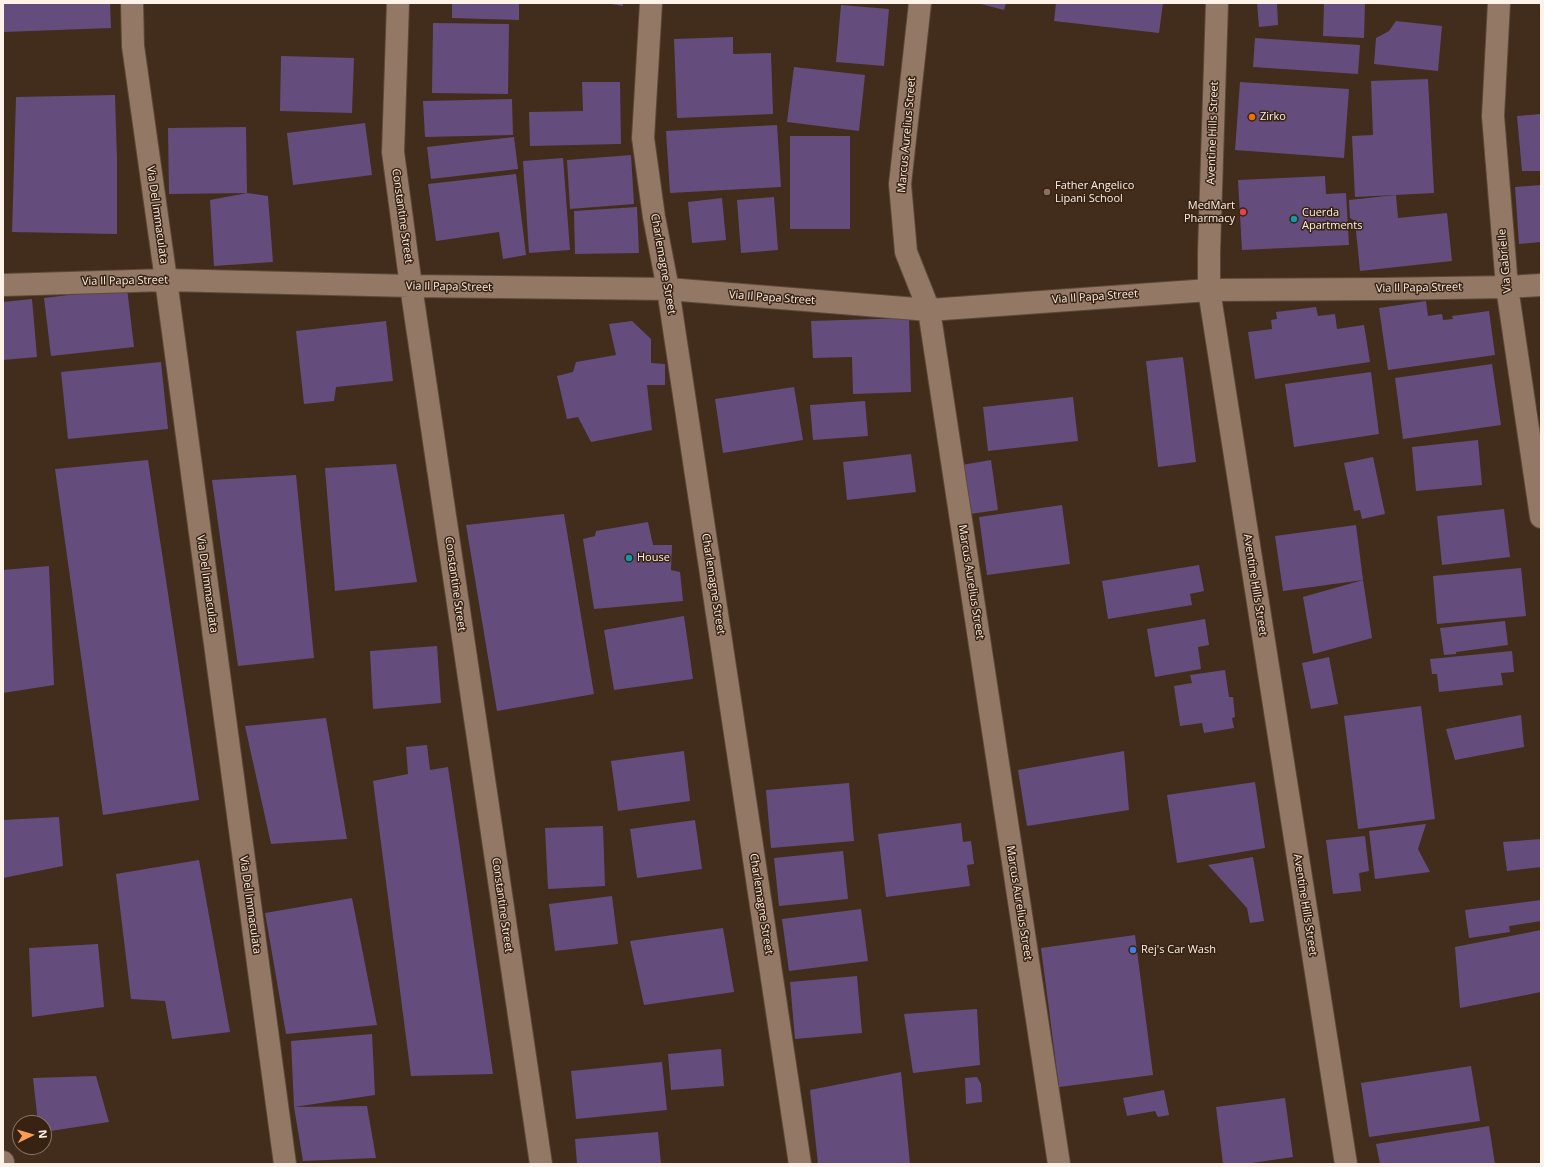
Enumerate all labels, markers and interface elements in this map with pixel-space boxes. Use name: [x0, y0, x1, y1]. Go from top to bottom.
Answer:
street label: Marcus Aurelius Street: [895, 77, 919, 193]
street label: Aventine Hills Street: [1205, 81, 1221, 185]
place label: Zirko: [1260, 110, 1286, 124]
marker: Zirko: [1247, 112, 1257, 122]
street label: Via Del Immaculata: [144, 165, 170, 265]
street label: Constantine Street: [389, 168, 415, 264]
place label: Father Angelico Lipani School: [1055, 179, 1134, 205]
marker: Father Angelico Lipani School: [1042, 187, 1052, 197]
place label: MedMart Pharmacy: [1184, 199, 1235, 225]
place label: Cuerda Apartments: [1302, 206, 1362, 232]
marker: MedMart Pharmacy: [1238, 207, 1248, 217]
street label: Charlemagne Street: [648, 213, 678, 315]
marker: Cuerda Apartments: [1289, 214, 1299, 224]
street label: Via Gabrielle: [1496, 228, 1514, 294]
street label: Via Il Papa Street: [82, 274, 168, 288]
street label: Via Il Papa Street: [406, 280, 492, 294]
street label: Via Il Papa Street: [1376, 281, 1462, 295]
street label: Via Il Papa Street: [1052, 287, 1138, 307]
street label: Via Il Papa Street: [729, 288, 815, 308]
street label: Marcus Aurelius Street: [955, 524, 987, 640]
street label: Charlemagne Street: [699, 533, 727, 635]
street label: Aventine Hills Street: [1240, 533, 1270, 637]
street label: Via Del Immaculata: [194, 534, 220, 634]
street label: Constantine Street: [442, 536, 468, 632]
place label: House: [637, 551, 670, 565]
marker: House: [624, 553, 634, 563]
street label: Marcus Aurelius Street: [1003, 845, 1035, 961]
street label: Charlemagne Street: [747, 853, 775, 955]
street label: Aventine Hills Street: [1290, 853, 1320, 957]
street label: Via Del Immaculata: [237, 855, 263, 955]
street label: Constantine Street: [489, 857, 515, 953]
place label: Rej's Car Wash: [1141, 943, 1216, 957]
marker: Rej's Car Wash: [1128, 945, 1138, 955]
north arrow: [12, 1115, 52, 1155]
text: N: [36, 1129, 51, 1139]

